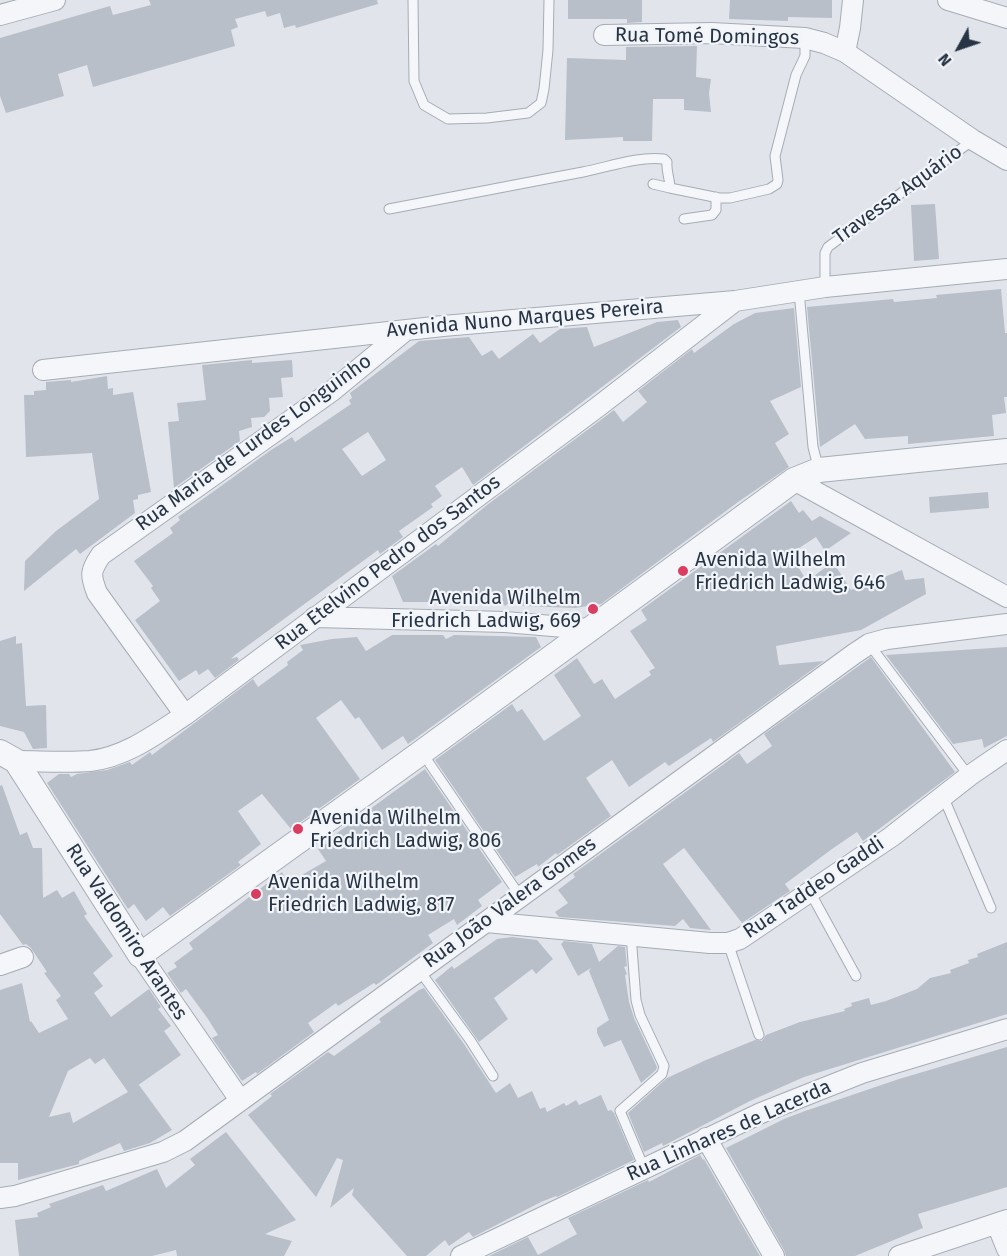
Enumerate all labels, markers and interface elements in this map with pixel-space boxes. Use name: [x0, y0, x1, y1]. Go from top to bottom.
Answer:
north arrow: [929, 18, 989, 78]
street label: Rua Tomé Domingos: [615, 23, 799, 51]
text: N: [934, 50, 956, 70]
street label: Travessa Aquário: [829, 140, 967, 250]
street label: Avenida Nuno Marques Pereira: [386, 295, 664, 343]
street label: Rua Maria de Lurdes Longuinho: [131, 349, 377, 537]
street label: Rua Etelvino Pedro dos Santos: [271, 470, 505, 656]
place label: Avenida Wilhelm Friedrich Ladwig, 646: [695, 548, 885, 595]
marker: Avenida Wilhelm Friedrich Ladwig, 646: [676, 564, 690, 578]
place label: Avenida Wilhelm Friedrich Ladwig, 669: [391, 586, 581, 633]
marker: Avenida Wilhelm Friedrich Ladwig, 669: [586, 602, 600, 616]
place label: Avenida Wilhelm Friedrich Ladwig, 806: [310, 806, 501, 853]
marker: Avenida Wilhelm Friedrich Ladwig, 806: [291, 822, 305, 836]
street label: Rua João Valera Gomes: [419, 832, 601, 974]
street label: Rua Taddeo Gaddi: [739, 832, 889, 944]
street label: Rua Valdomiro Arantes: [60, 839, 192, 1025]
place label: Avenida Wilhelm Friedrich Ladwig, 817: [268, 870, 454, 917]
marker: Avenida Wilhelm Friedrich Ladwig, 817: [249, 887, 263, 901]
street label: Rua Linhares de Lacerda: [623, 1075, 835, 1187]

